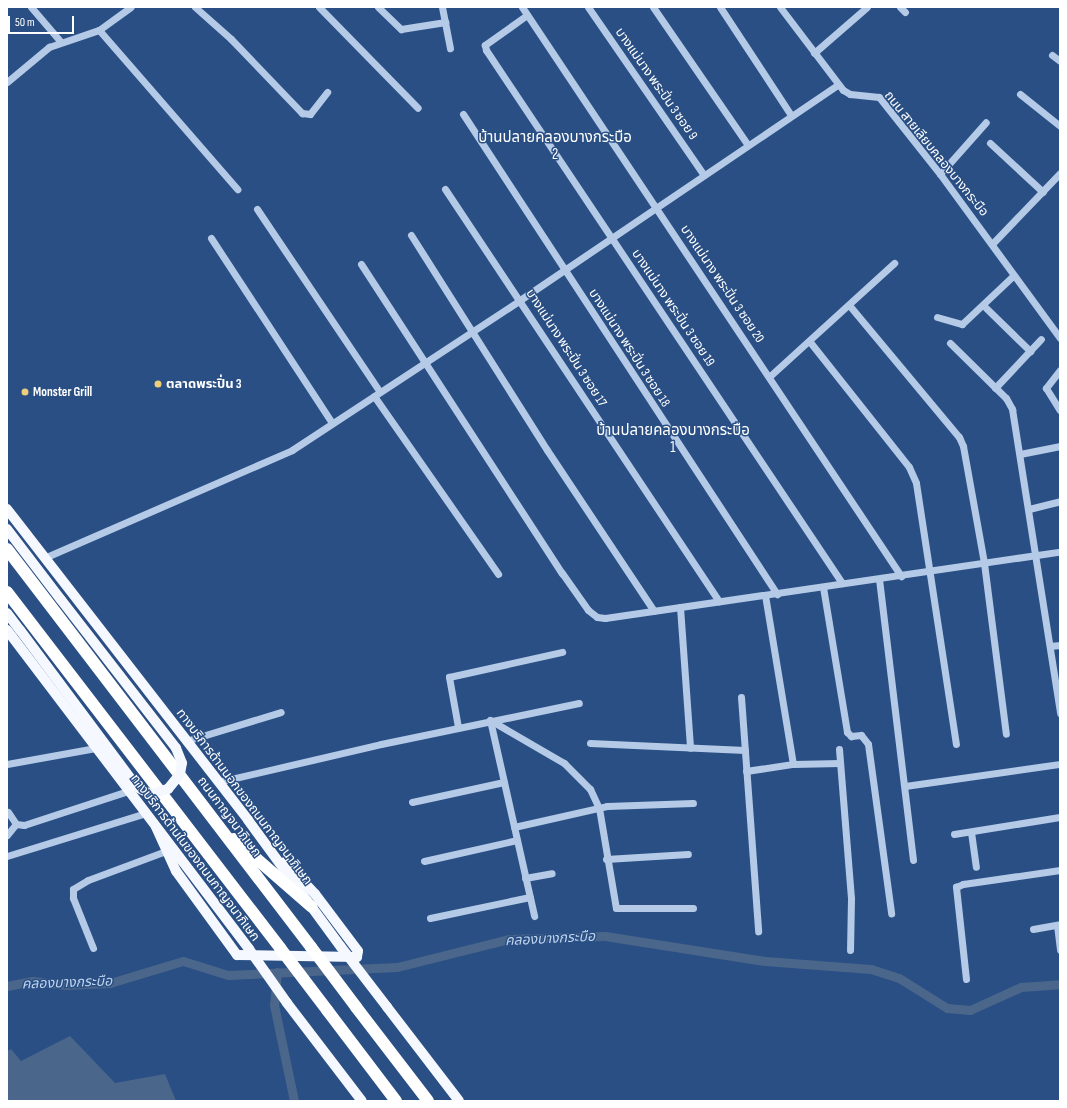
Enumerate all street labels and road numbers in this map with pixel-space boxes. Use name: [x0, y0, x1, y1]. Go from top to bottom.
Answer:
street label: บางแม่นาง พระปิ่น 3 ซอย 9: [611, 25, 701, 143]
street label: ถนน สายเลียบคลองบางกระบือ: [881, 88, 991, 220]
street label: บางแม่นาง พระปิ่น 3 ซอย 20: [677, 222, 767, 346]
street label: บางแม่นาง พระปิ่น 3 ซอย 19: [628, 247, 718, 369]
street label: บางแม่นาง พระปิ่น 3 ซอย 17: [522, 286, 610, 410]
street label: บางแม่นาง พระปิ่น 3 ซอย 18: [585, 286, 673, 410]
street label: ทางบริการด้านนอกของถนนกาญจนาภิเษก: [173, 706, 315, 888]
street label: ทางบริการด้านในของถนนกาญจนาภิเษก: [127, 772, 263, 944]
street label: ถนนกาญจนาภิเษก: [194, 774, 264, 860]

